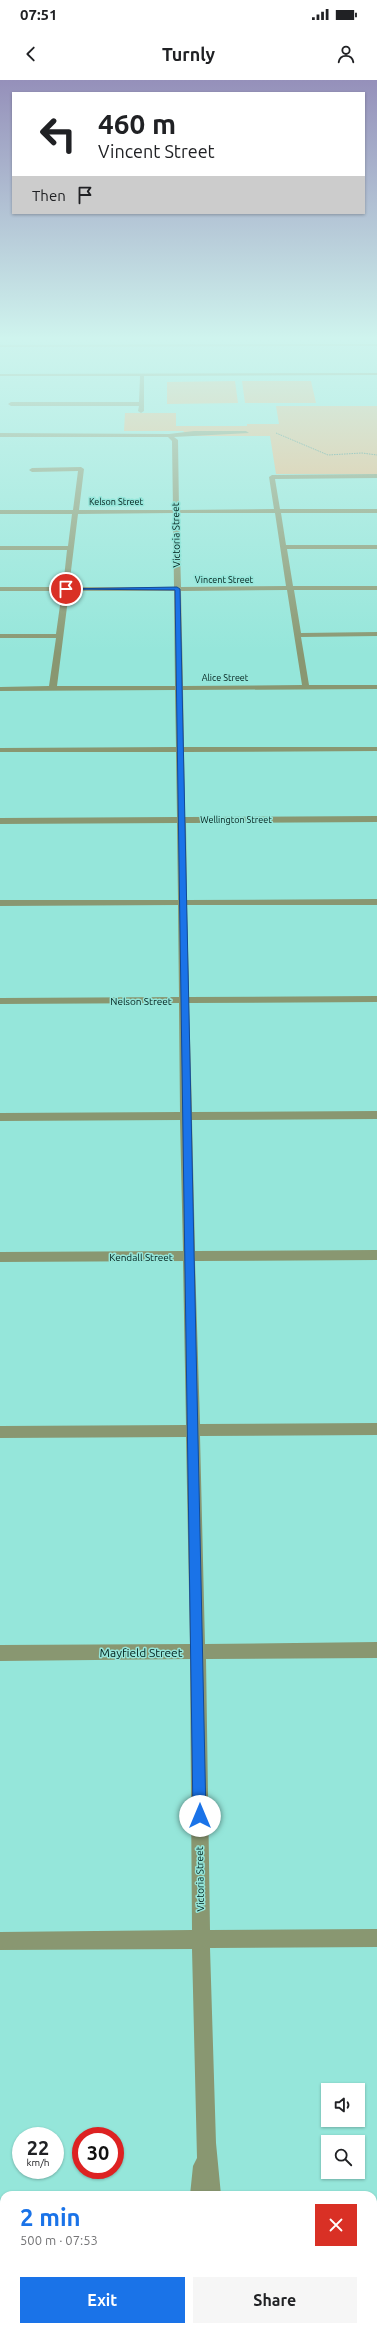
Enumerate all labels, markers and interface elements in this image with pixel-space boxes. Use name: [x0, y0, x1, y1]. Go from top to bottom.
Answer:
text: 07:51: [20, 6, 58, 23]
icon: back: [20, 43, 42, 65]
icon: person: [335, 43, 357, 65]
text: Turnly: [162, 44, 215, 64]
icon: left: [32, 108, 84, 160]
text: 460 m: [98, 108, 176, 139]
text: Vincent Street: [98, 141, 215, 161]
icon: arrive: [74, 184, 96, 206]
text: Then: [32, 187, 66, 204]
street label: Kelson Street: [89, 497, 144, 507]
street label: Victoria Street: [170, 502, 182, 568]
pin: [49, 572, 83, 606]
street label: Vincent Street: [195, 575, 254, 585]
icon: arrive: [55, 578, 77, 600]
street label: Alice Street: [202, 673, 249, 683]
street label: Wellington Street: [200, 815, 272, 825]
street label: Nelson Street: [110, 996, 172, 1007]
street label: Kendall Street: [109, 1252, 173, 1263]
street label: Mayfield Street: [100, 1646, 183, 1659]
position arrow: [179, 1795, 221, 1837]
street label: Victoria Street: [194, 1846, 206, 1912]
map controls: [321, 2083, 365, 2179]
button: sound: [321, 2083, 365, 2127]
speed limit sign: 30: [72, 2127, 124, 2179]
button: search: [321, 2135, 365, 2179]
text: 22: [27, 2136, 49, 2159]
text: km/h: [26, 2157, 50, 2168]
text: 2 min: [20, 2204, 81, 2231]
button: close: [315, 2204, 357, 2246]
text: 500 m · 07:53: [20, 2233, 98, 2247]
button: Exit: [20, 2277, 185, 2323]
button: Share: [193, 2277, 357, 2323]

